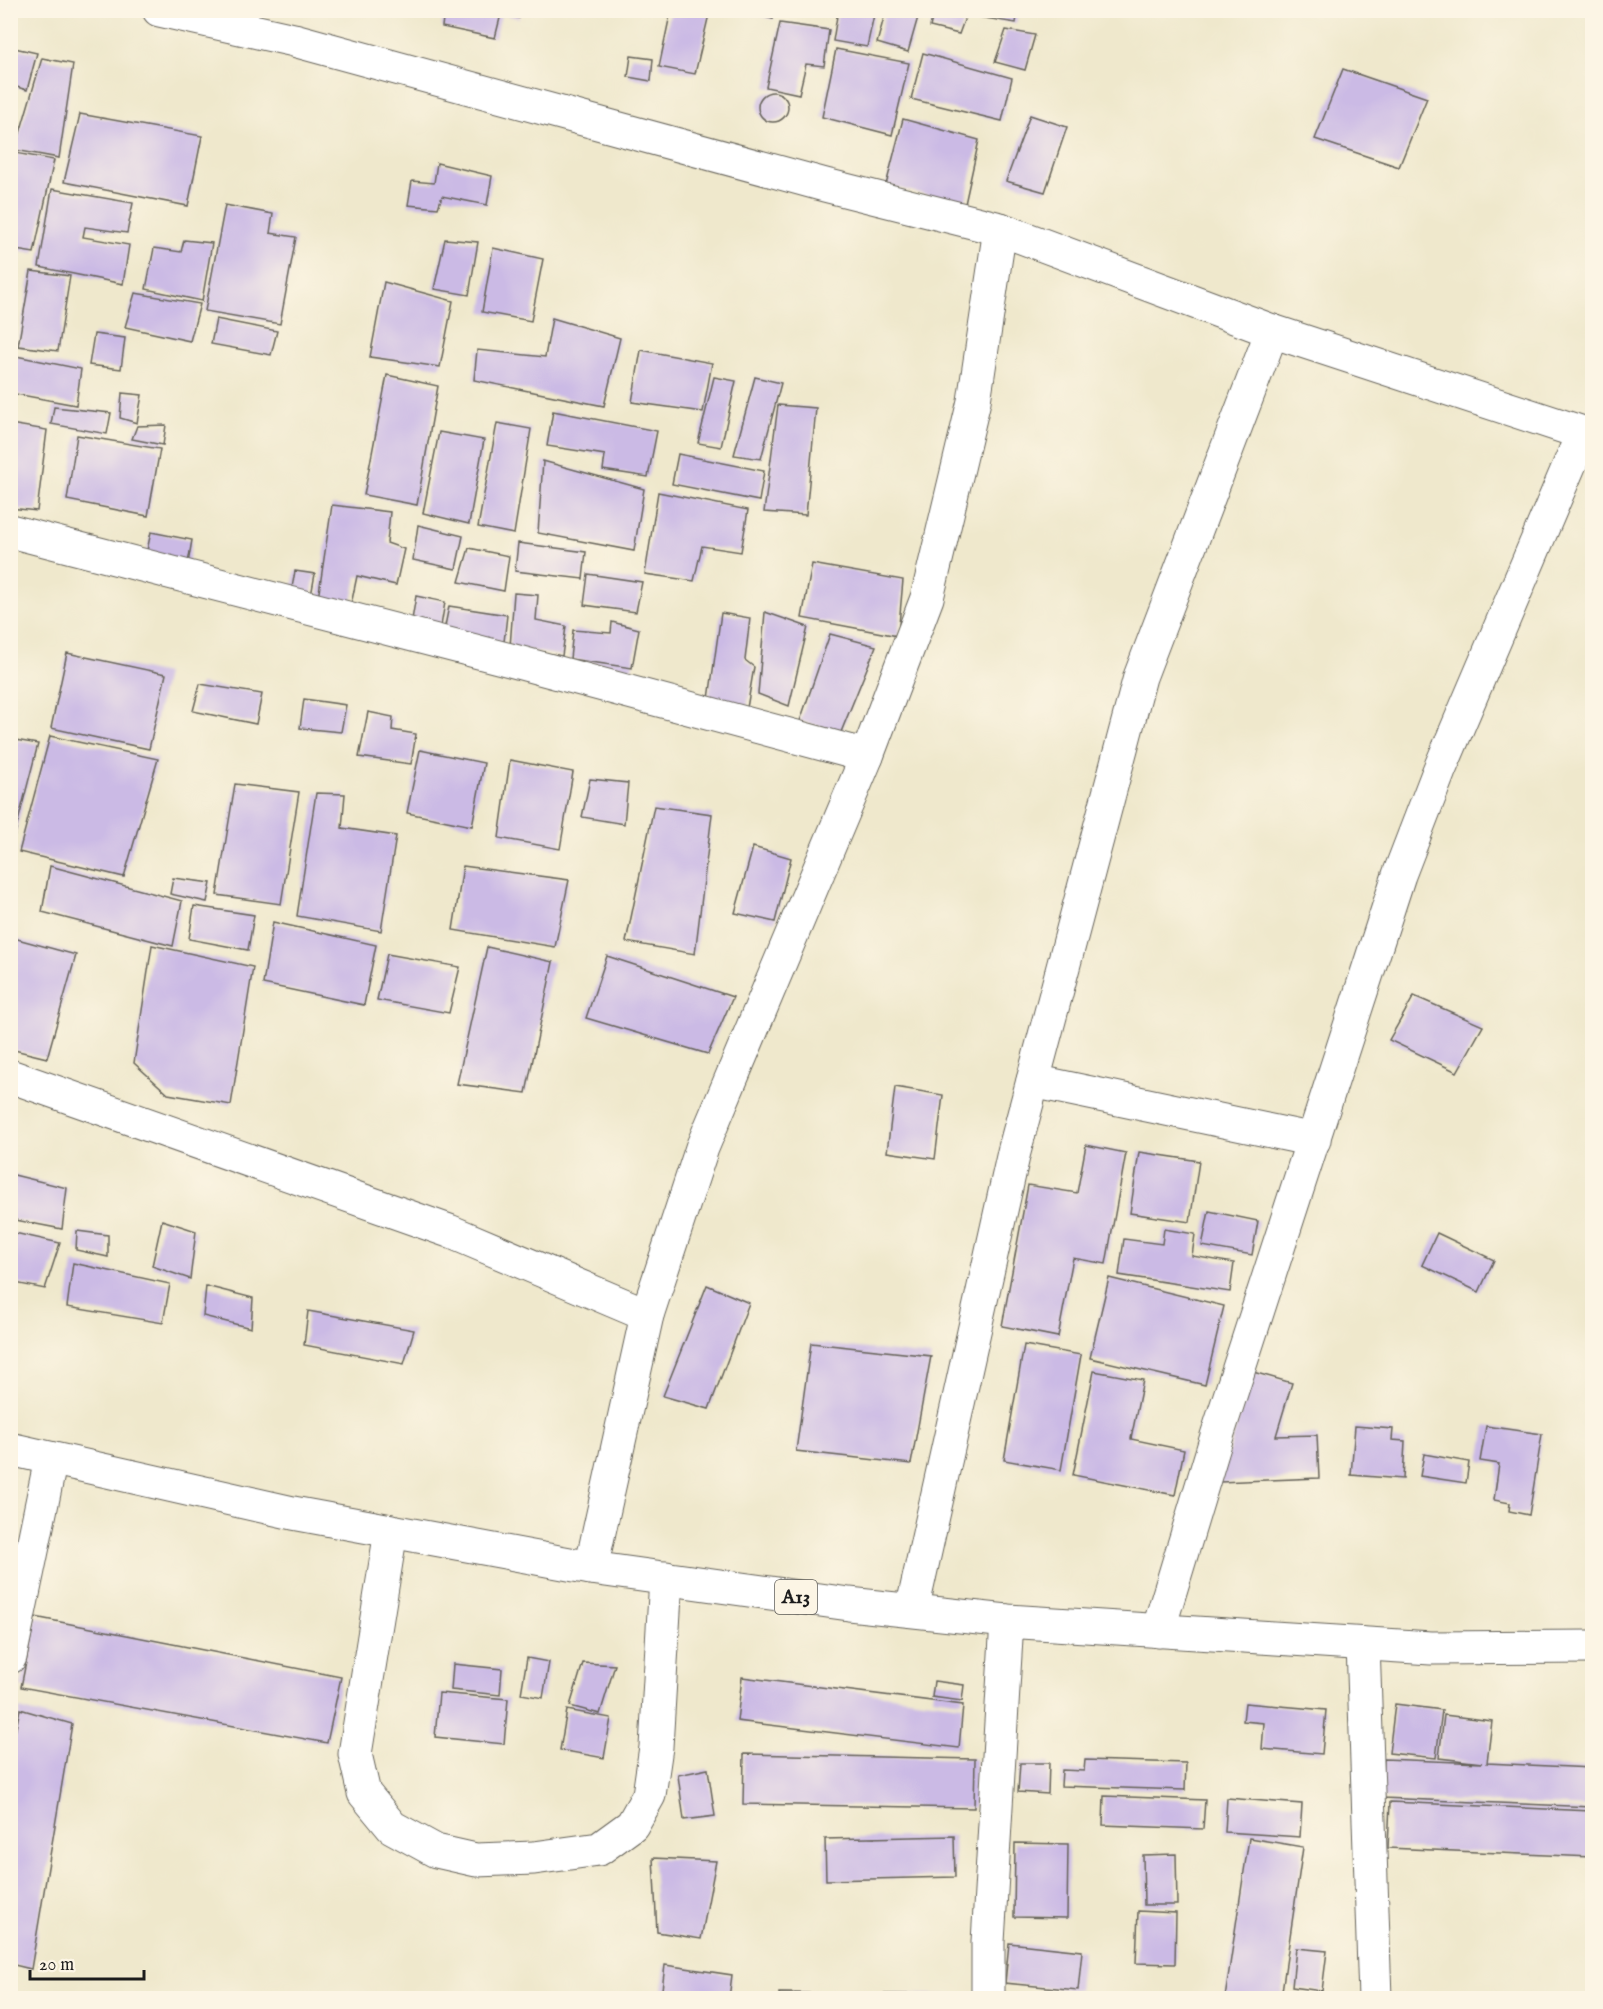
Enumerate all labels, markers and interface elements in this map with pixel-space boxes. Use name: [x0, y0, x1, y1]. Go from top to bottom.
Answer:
road number: A13: [775, 1580, 817, 1614]
scale bar: [30, 1943, 144, 1981]
text: 20 m: [39, 1954, 74, 1977]

